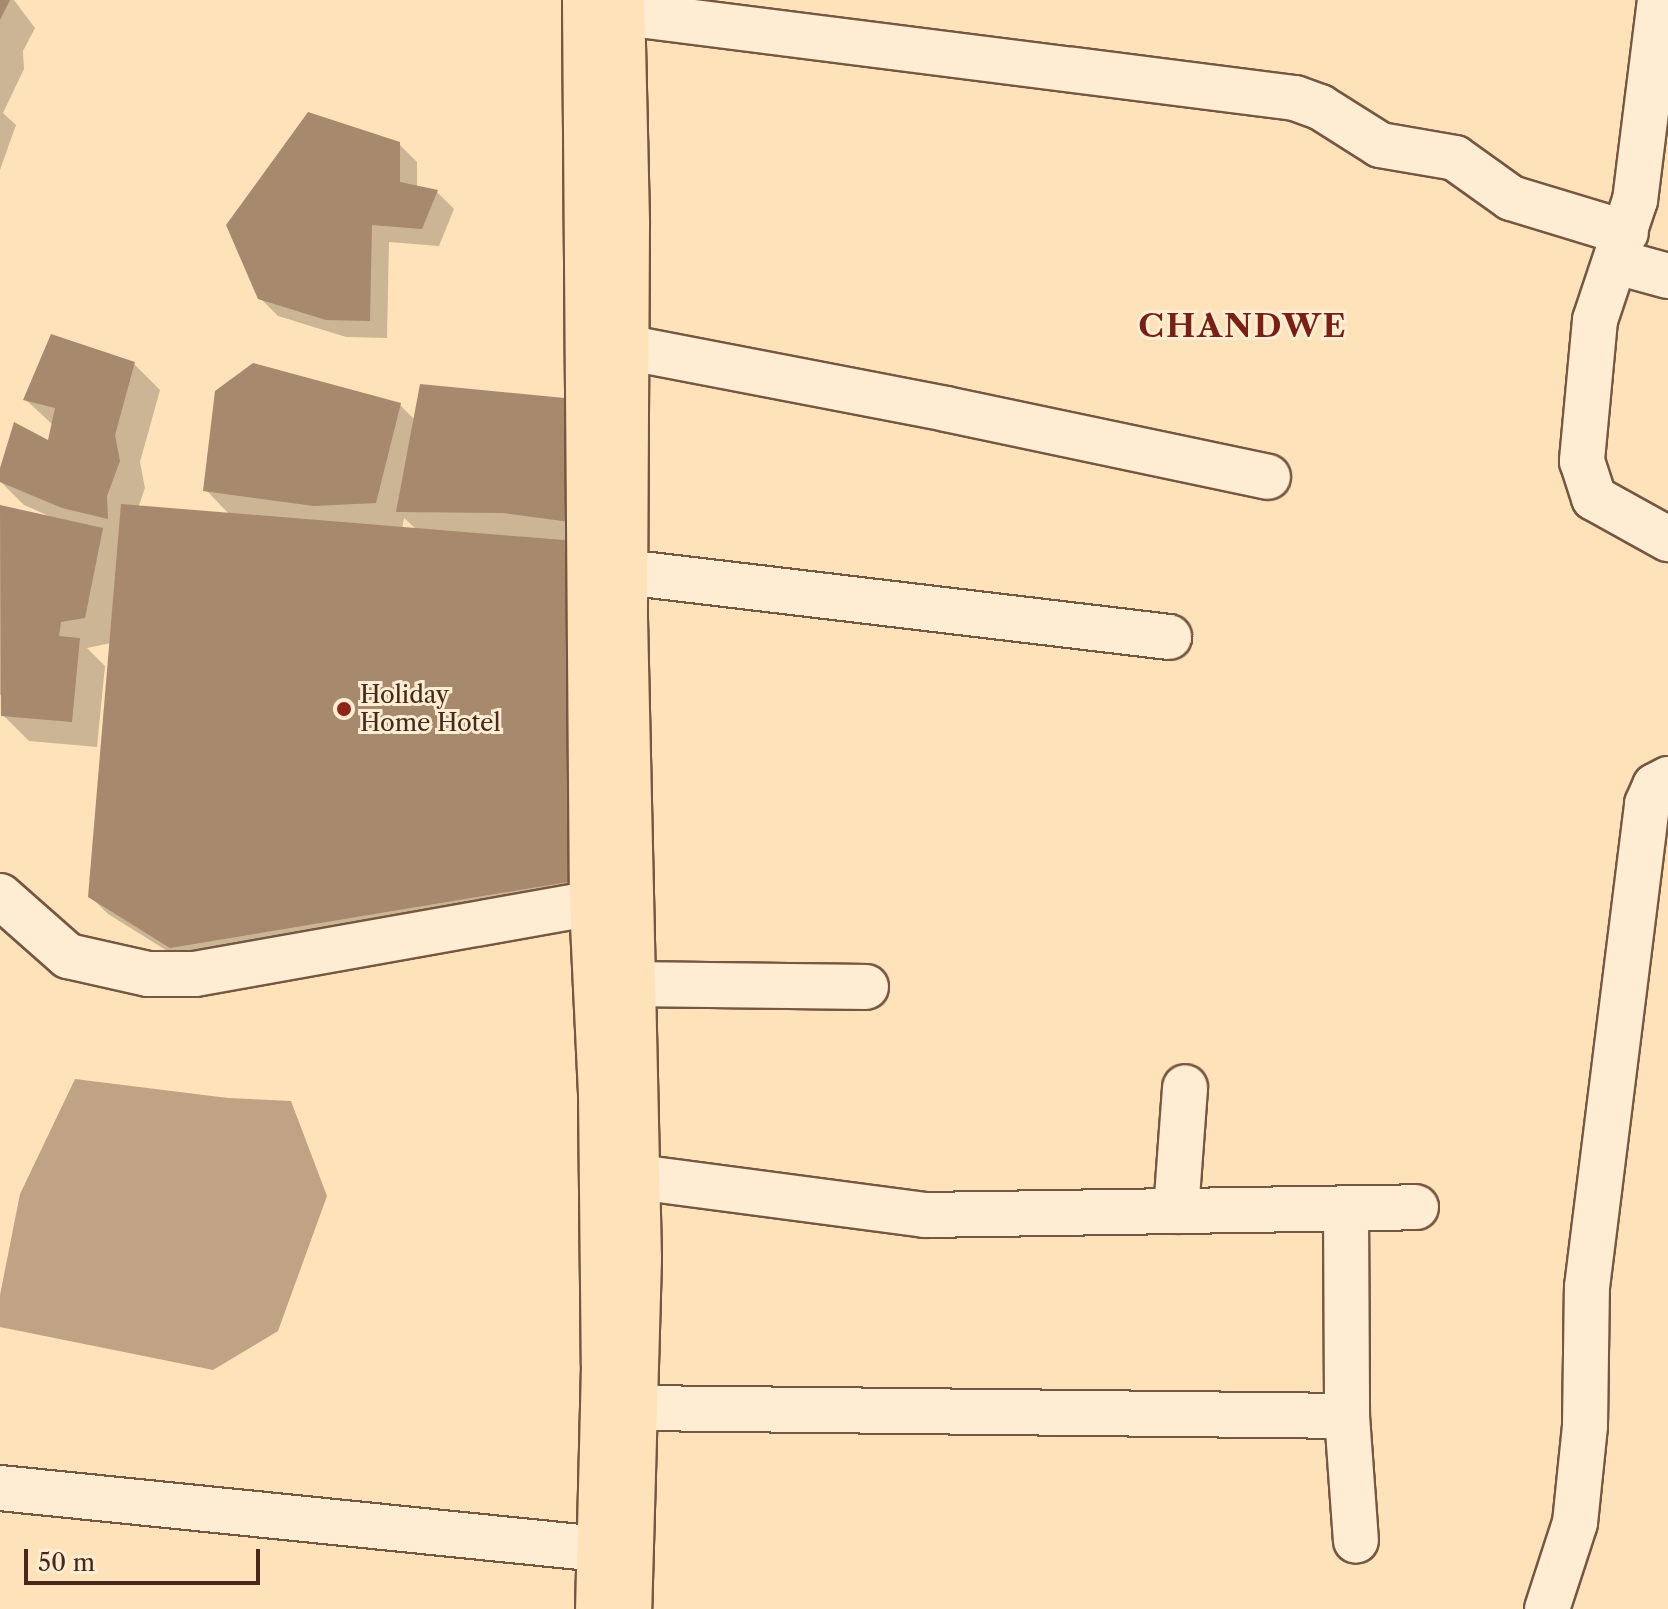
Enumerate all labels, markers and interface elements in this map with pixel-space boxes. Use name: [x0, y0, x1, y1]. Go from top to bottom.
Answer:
district label: CHANDWE: [1138, 307, 1348, 345]
place label: Holiday Home Hotel: [360, 681, 501, 737]
marker: Holiday Home Hotel: [335, 700, 353, 718]
scale bar: [28, 1533, 264, 1583]
text: 50 m: [38, 1548, 95, 1577]

